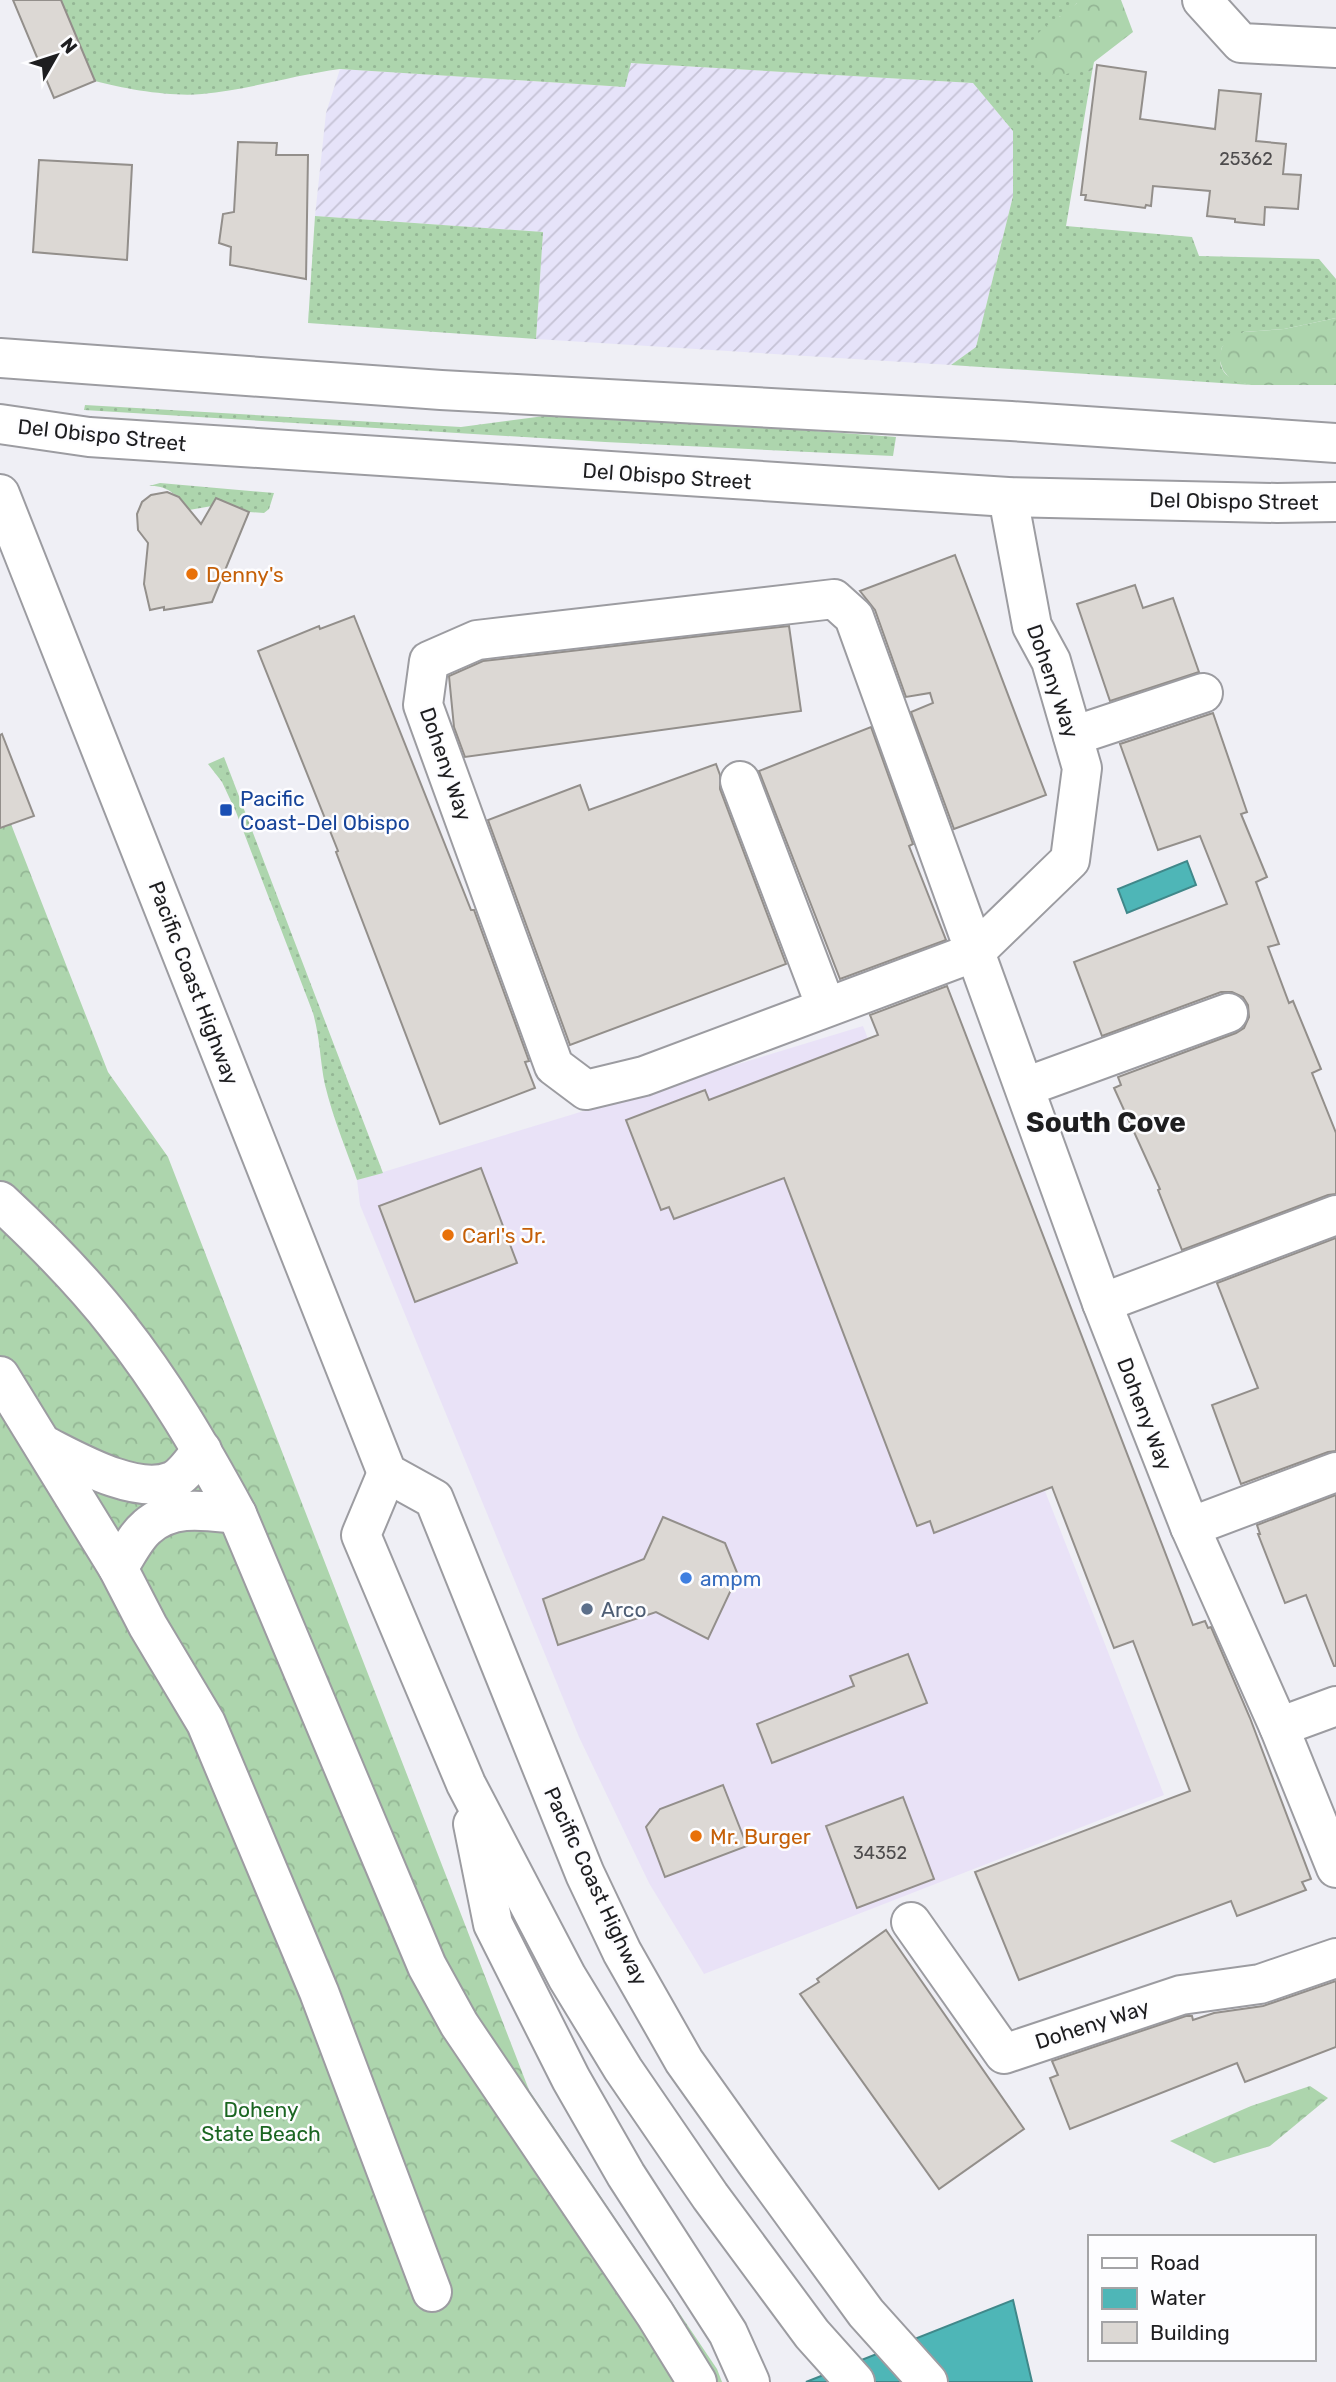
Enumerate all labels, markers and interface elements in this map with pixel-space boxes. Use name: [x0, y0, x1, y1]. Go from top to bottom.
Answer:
north arrow: [21, 21, 91, 91]
text: N: [56, 33, 82, 58]
house number: 25362: [1219, 148, 1273, 170]
street label: Del Obispo Street: [16, 414, 188, 456]
street label: Del Obispo Street: [582, 458, 752, 494]
street label: Del Obispo Street: [1149, 487, 1319, 515]
place label: Denny's: [206, 562, 284, 587]
marker: Denny's: [184, 566, 200, 582]
street label: Doheny Way: [1022, 621, 1084, 742]
street label: Doheny Way: [415, 704, 477, 825]
place label: Pacific Coast-Del Obispo: [240, 786, 410, 835]
marker: Pacific Coast-Del Obispo: [218, 802, 234, 818]
street label: Pacific Coast Highway: [144, 878, 245, 1089]
district label: South Cove: [1026, 1106, 1186, 1139]
place label: Carl's Jr.: [462, 1223, 546, 1248]
marker: Carl's Jr.: [440, 1227, 456, 1243]
street label: Doheny Way: [1112, 1354, 1178, 1474]
place label: ampm: [700, 1566, 761, 1591]
marker: ampm: [678, 1570, 694, 1586]
place label: Arco: [601, 1597, 647, 1622]
marker: Arco: [579, 1601, 595, 1617]
street label: Pacific Coast Highway: [539, 1783, 653, 1990]
place label: Mr. Burger: [710, 1824, 811, 1849]
marker: Mr. Burger: [688, 1828, 704, 1844]
house number: 34352: [853, 1842, 907, 1864]
street label: Doheny Way: [1032, 1994, 1153, 2054]
park label: Doheny State Beach: [201, 2097, 321, 2146]
legend: [1088, 2235, 1315, 2361]
text: Road: [1150, 2250, 1200, 2275]
text: Water: [1150, 2285, 1206, 2310]
text: Building: [1150, 2320, 1230, 2345]

